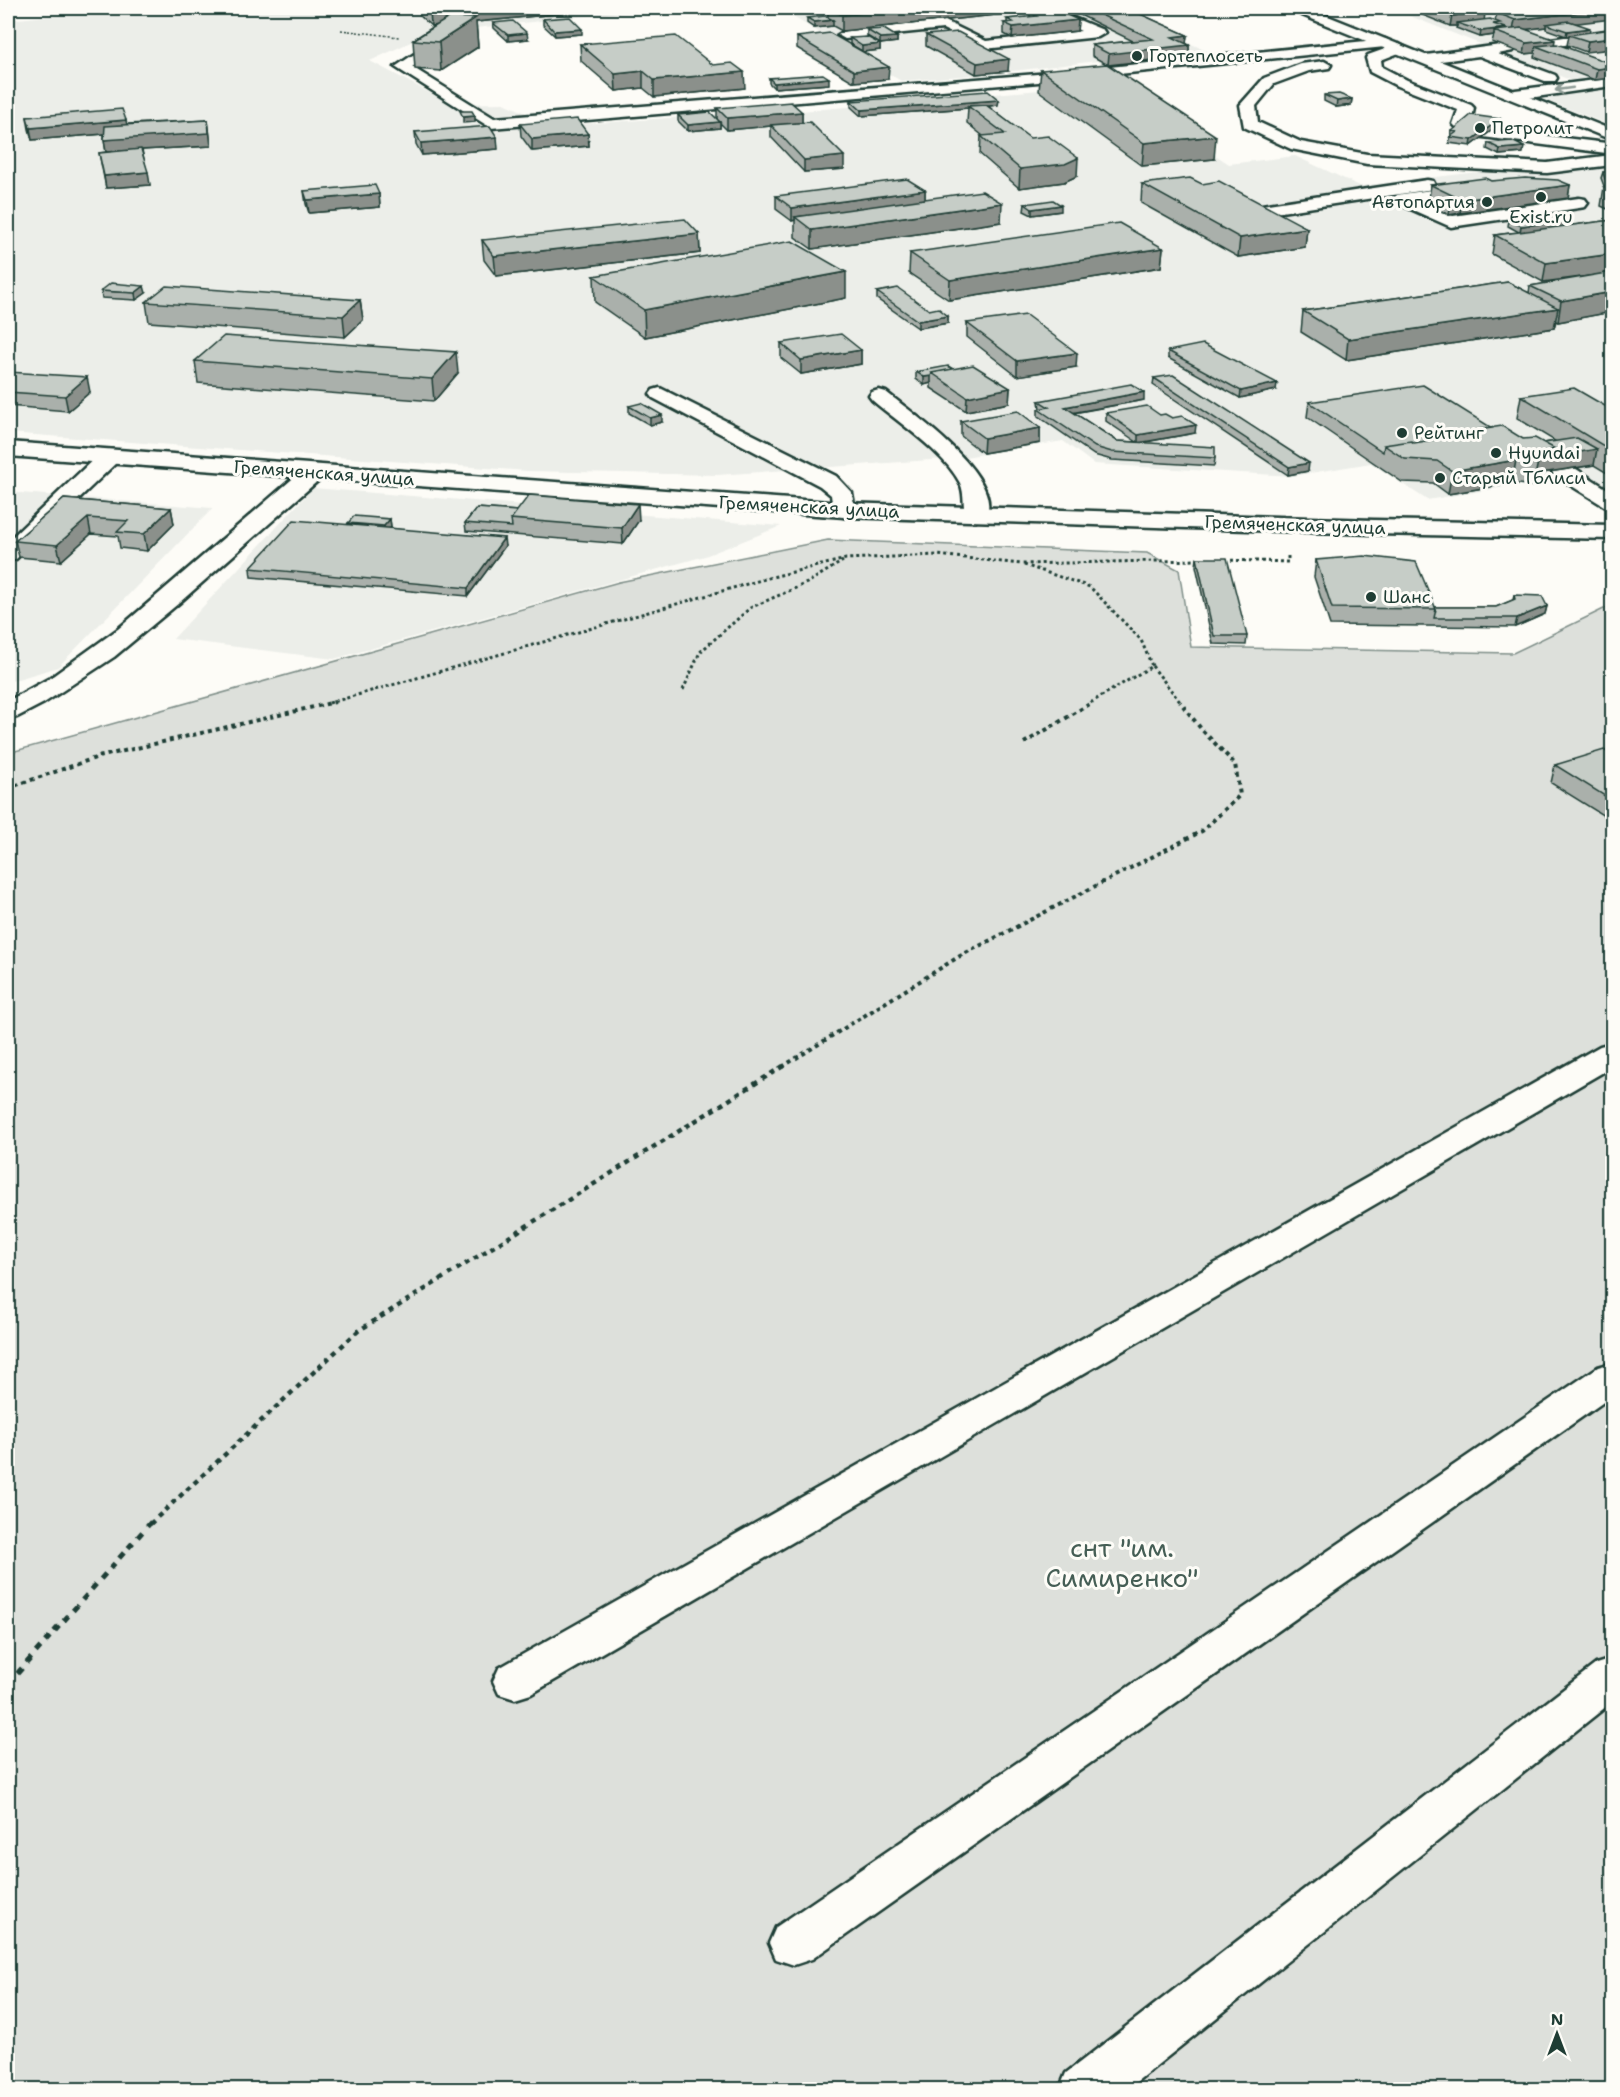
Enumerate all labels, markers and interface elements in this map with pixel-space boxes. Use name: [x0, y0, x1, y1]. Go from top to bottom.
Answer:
place label: Гортеплосеть: [1149, 44, 1263, 68]
marker: Гортеплосеть: [1130, 49, 1144, 63]
one-way arrow: [1554, 84, 1574, 95]
place label: Петролит: [1492, 116, 1575, 140]
marker: Петролит: [1473, 121, 1487, 135]
place label: Автопартия: [1372, 190, 1475, 214]
marker: Exist.ru: [1534, 190, 1548, 204]
marker: Автопартия: [1480, 195, 1494, 209]
place label: Exist.ru: [1509, 205, 1573, 229]
place label: Рейтинг: [1414, 421, 1484, 445]
marker: Рейтинг: [1395, 426, 1409, 440]
place label: Hyundai: [1508, 441, 1580, 465]
marker: Hyundai: [1489, 446, 1503, 460]
street label: Гремяченская улица: [233, 455, 415, 491]
place label: Старый Тблиси: [1452, 466, 1586, 490]
marker: Старый Тблиси: [1433, 471, 1447, 485]
street label: Гремяченская улица: [718, 490, 900, 524]
street label: Гремяченская улица: [1204, 510, 1386, 540]
place label: Шанс: [1383, 585, 1431, 609]
marker: Шанс: [1364, 590, 1378, 604]
park label: снт "им. Симиренко": [1045, 1530, 1199, 1595]
north arrow: [1527, 2004, 1587, 2064]
text: N: [1551, 2009, 1563, 2030]

